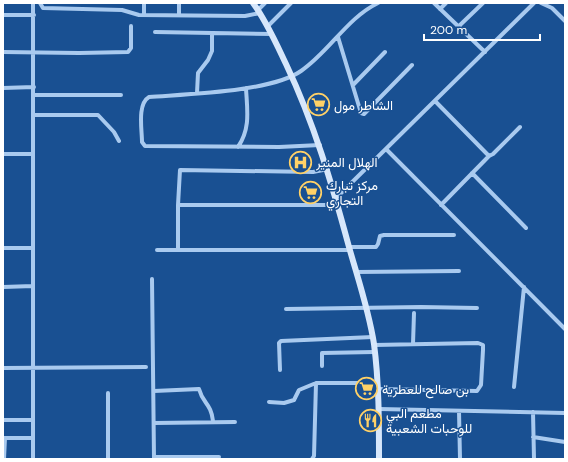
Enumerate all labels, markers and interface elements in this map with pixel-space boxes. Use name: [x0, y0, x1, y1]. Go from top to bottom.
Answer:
scale bar: [424, 16, 540, 42]
text: 200 m: [430, 22, 467, 38]
supermarket icon: الشاطر مول: [306, 92, 332, 118]
place label: الشاطر مول: [334, 97, 393, 114]
hospital icon: الهلال المنير: [287, 149, 313, 175]
place label: الهلال المنير: [315, 154, 378, 171]
place label: مركز تبارك التجاري: [326, 177, 378, 211]
supermarket icon: مركز تبارك التجاري: [297, 179, 323, 205]
supermarket icon: بن صالح للعطرية: [353, 376, 379, 402]
place label: بن صالح للعطرية: [382, 381, 469, 399]
place label: مطعم البي للوحبات الشعبية: [386, 405, 472, 437]
restaurant icon: مطعم البي للوحبات الشعبية: [358, 407, 384, 433]

